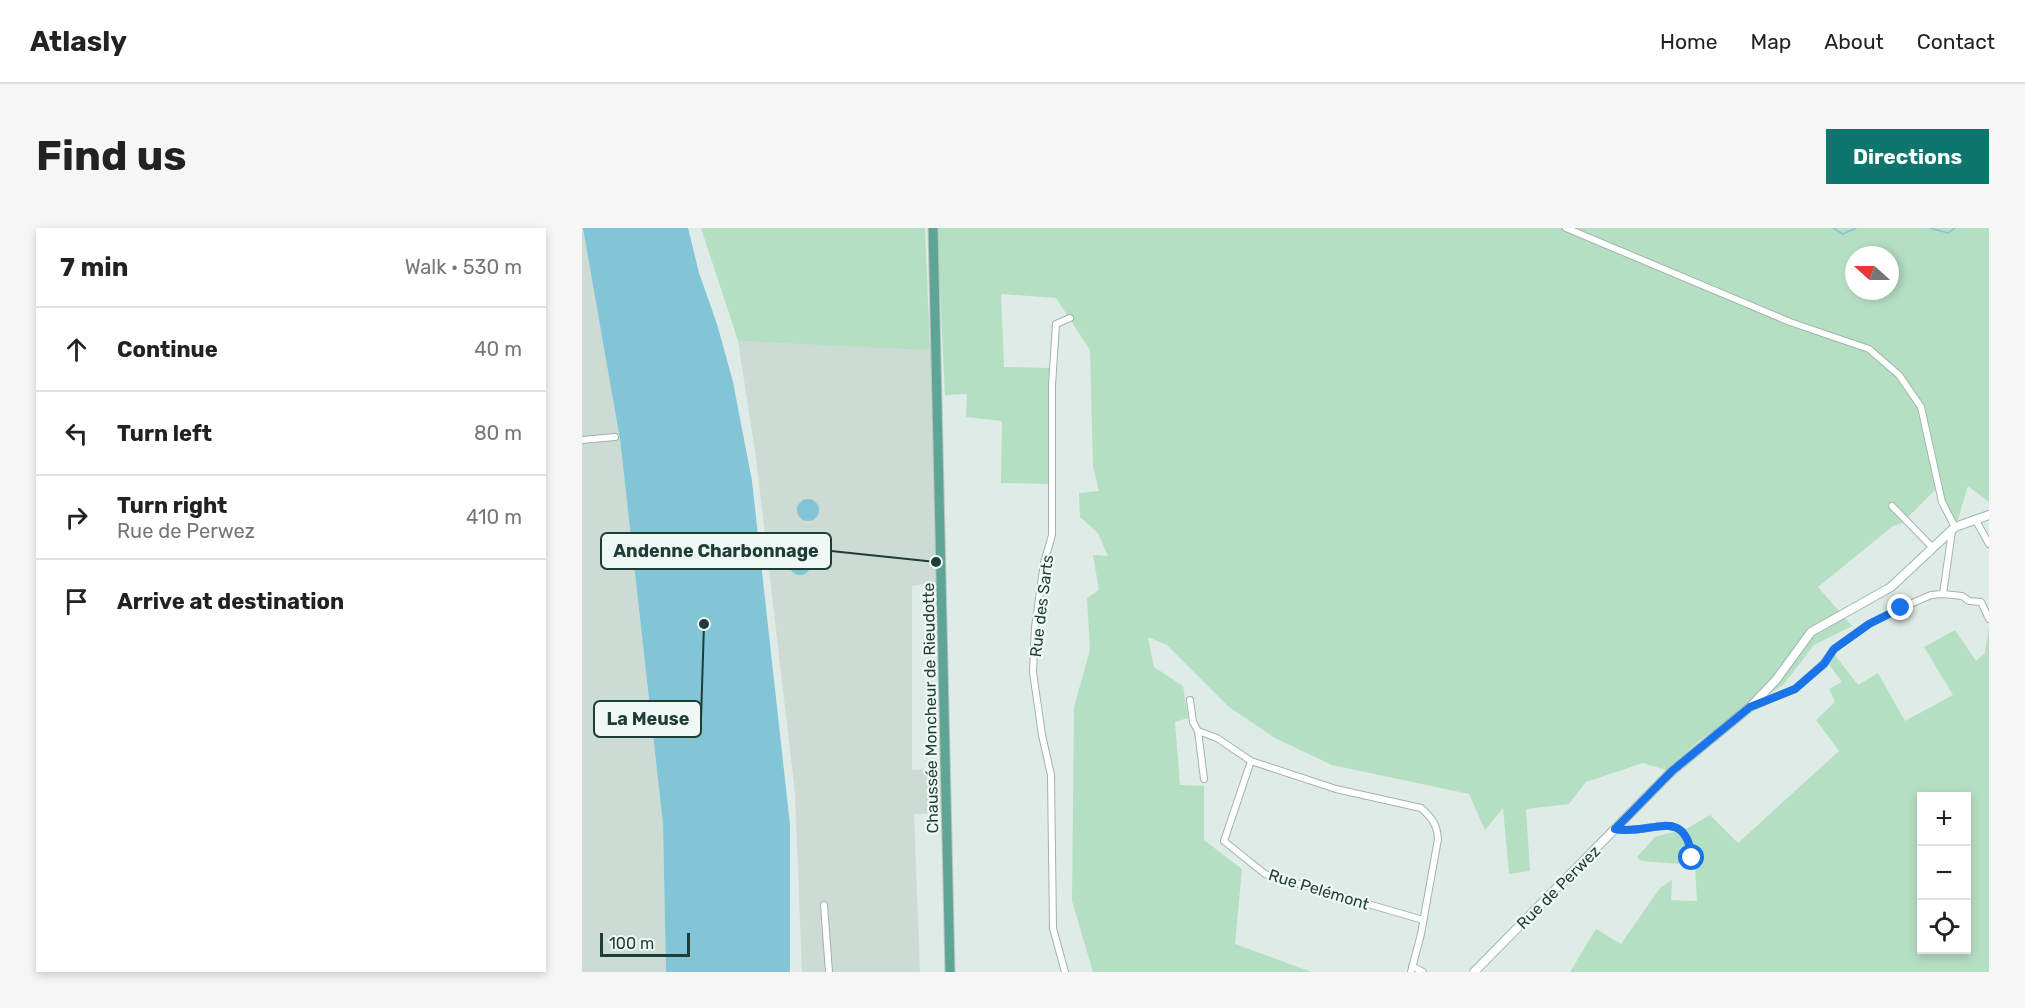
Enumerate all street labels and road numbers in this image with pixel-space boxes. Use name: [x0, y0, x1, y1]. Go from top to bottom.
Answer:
street label: Rue des Sarts: [1026, 554, 1057, 658]
street label: Chaussée Moncheur de Rieudotte: [919, 582, 942, 834]
street label: Rue de Perwez: [1513, 842, 1604, 933]
street label: Rue Pelémont: [1266, 865, 1371, 914]

